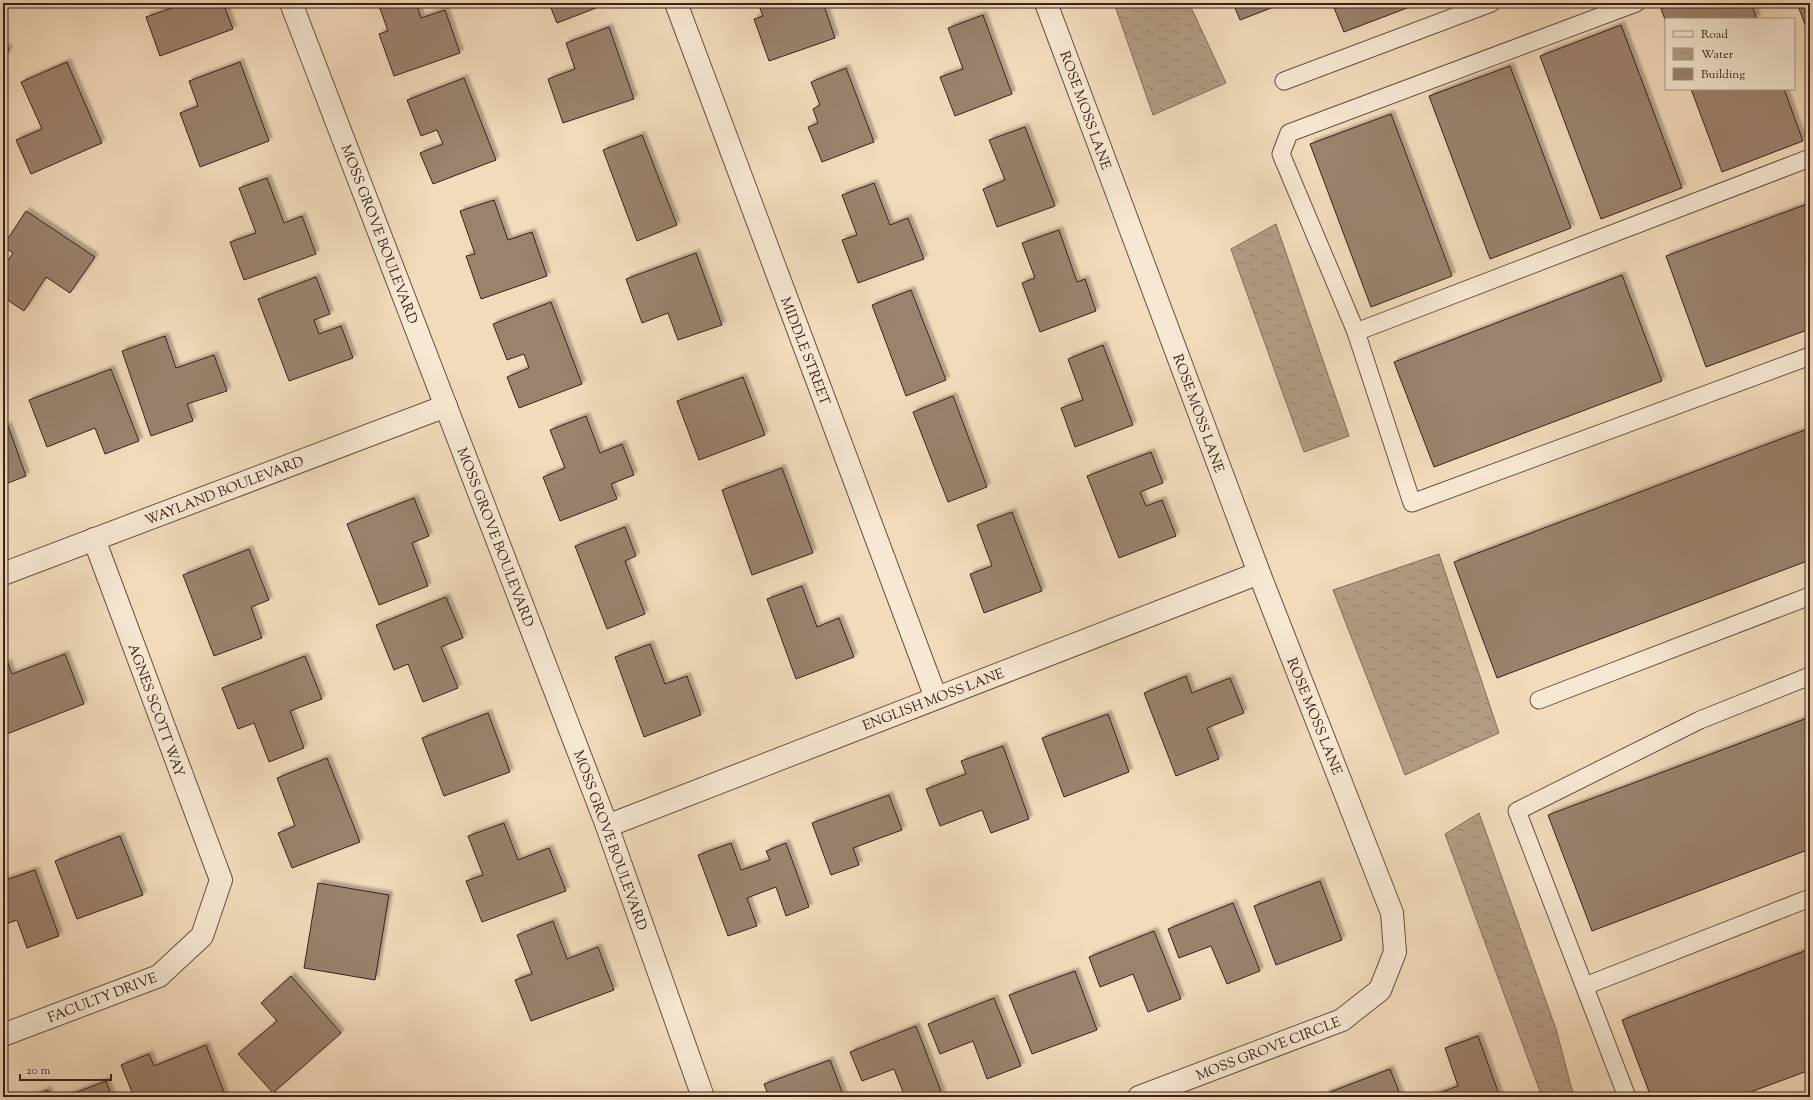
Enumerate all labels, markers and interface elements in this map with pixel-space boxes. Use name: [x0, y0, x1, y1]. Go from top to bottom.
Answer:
legend: [1665, 18, 1795, 90]
text: Road: [1701, 26, 1728, 44]
text: Water: [1701, 46, 1734, 64]
street label: ROSE MOSS LANE: [1053, 48, 1115, 173]
text: Building: [1701, 66, 1745, 84]
street label: MOSS GROVE BOULEVARD: [335, 142, 422, 327]
street label: MIDDLE STREET: [774, 295, 834, 409]
street label: ROSE MOSS LANE: [1166, 351, 1228, 476]
street label: MOSS GROVE BOULEVARD: [451, 445, 538, 630]
street label: WAYLAND BOULEVARD: [142, 452, 307, 531]
street label: AGNES SCOTT WAY: [122, 641, 189, 780]
street label: ROSE MOSS LANE: [1280, 655, 1346, 779]
street label: ENGLISH MOSS LANE: [860, 664, 1008, 737]
street label: MOSS GROVE BOULEVARD: [567, 748, 651, 934]
street label: FACULTY DRIVE: [45, 969, 161, 1029]
street label: MOSS GROVE CIRCLE: [1194, 1013, 1344, 1087]
scale bar: [20, 1056, 111, 1082]
text: 20 m: [26, 1062, 51, 1080]

